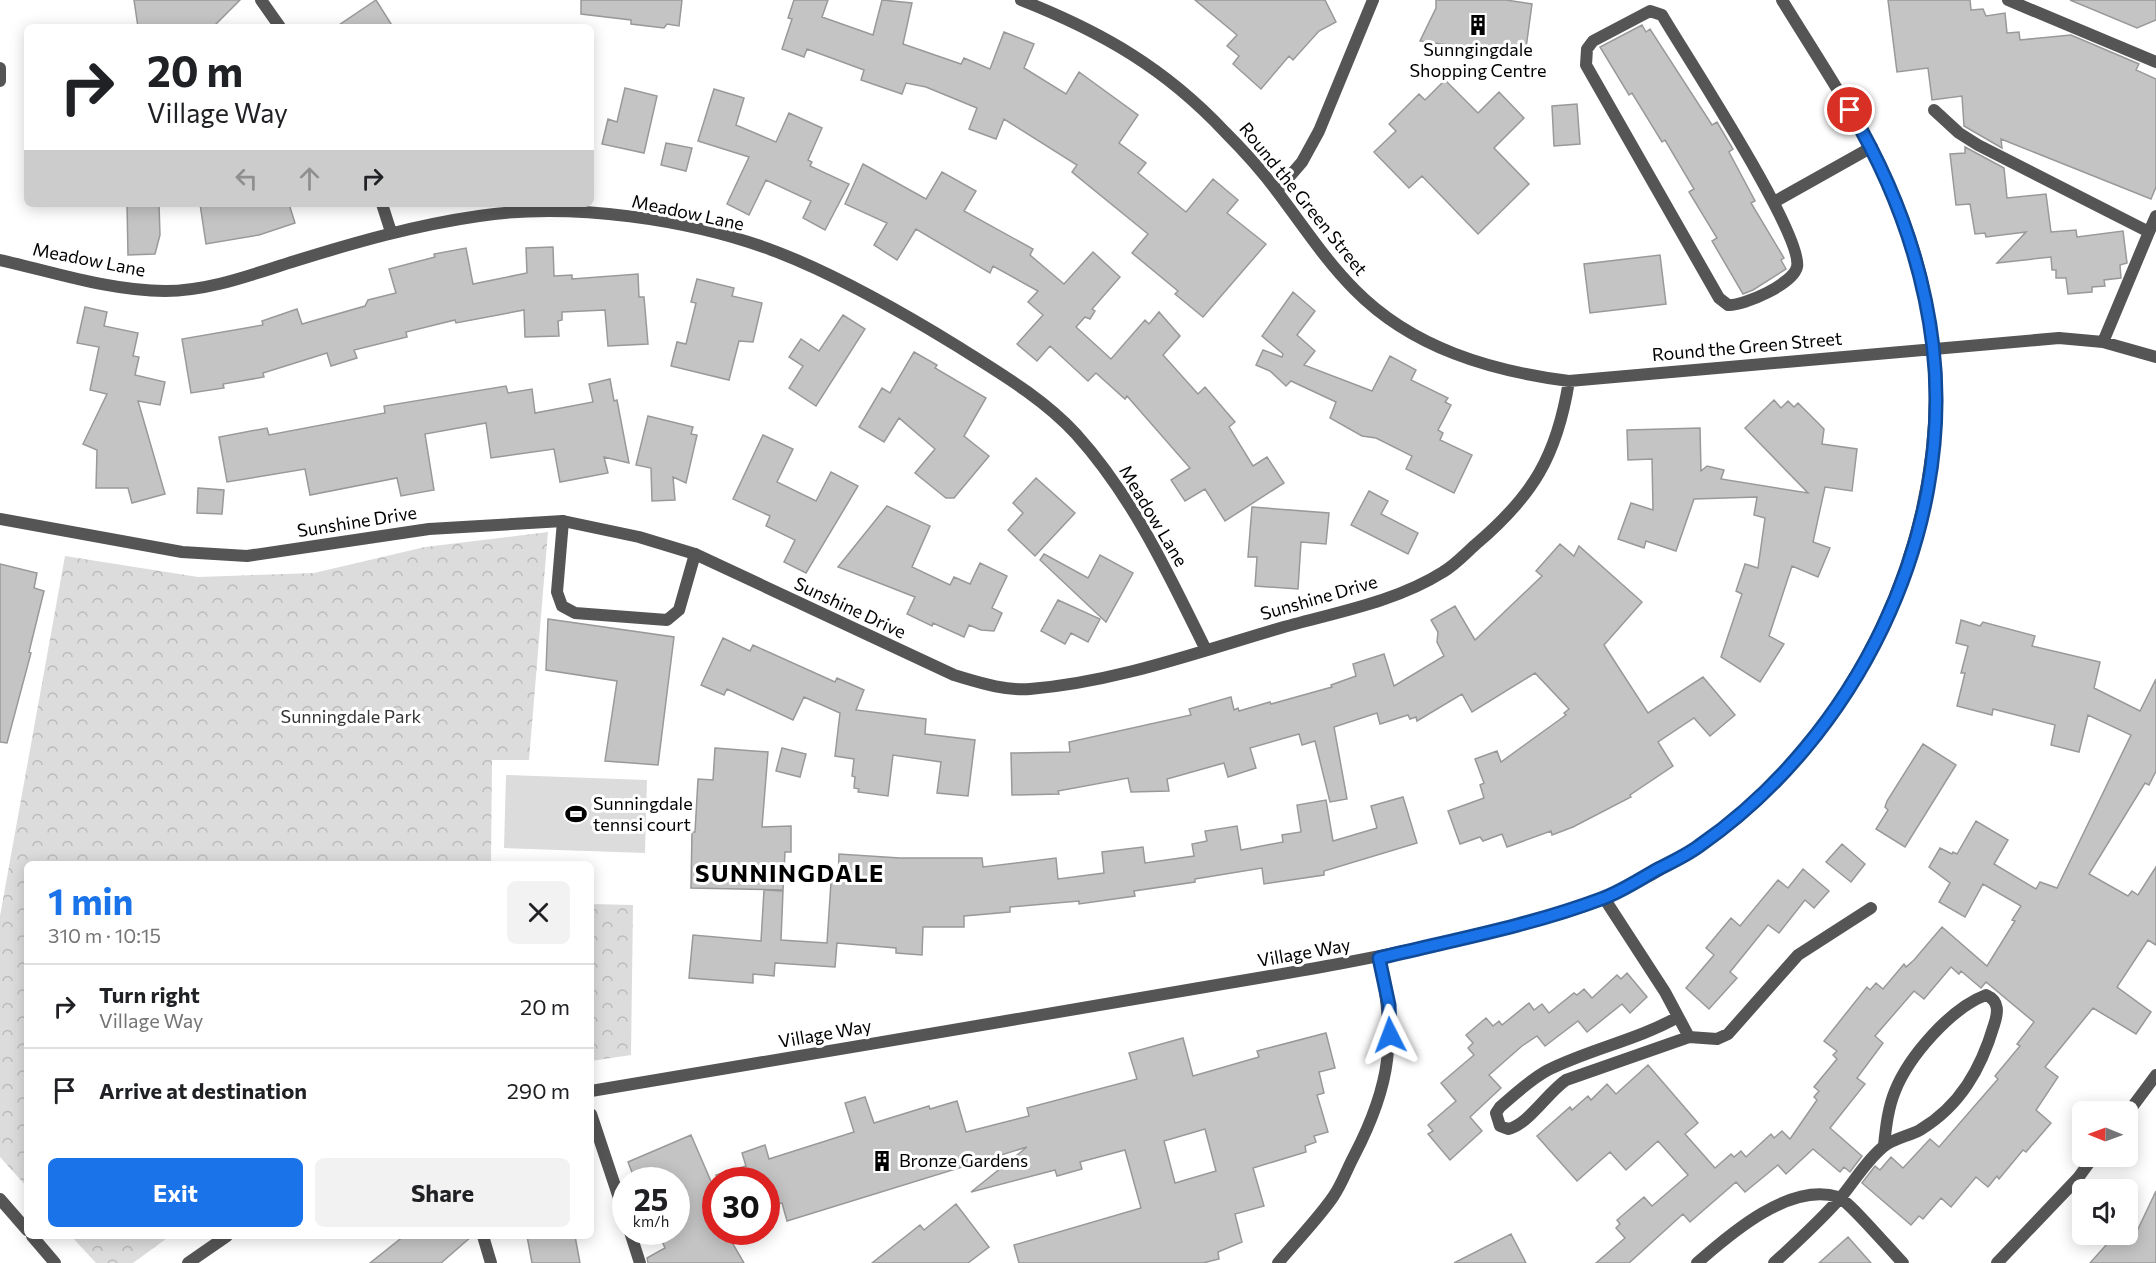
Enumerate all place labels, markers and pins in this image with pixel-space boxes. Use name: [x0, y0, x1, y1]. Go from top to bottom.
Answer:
building icon: Sunngingdale Shopping Centre: [1466, 13, 1490, 37]
place label: Sunngingdale Shopping Centre: [1410, 38, 1546, 81]
pin: [1824, 84, 1875, 135]
place label: Sunningdale tennsi court: [593, 792, 693, 835]
sports icon: Sunningdale tennsi court: [564, 802, 588, 826]
building icon: Bronze Gardens: [870, 1149, 894, 1173]
place label: Bronze Gardens: [899, 1149, 1028, 1171]

